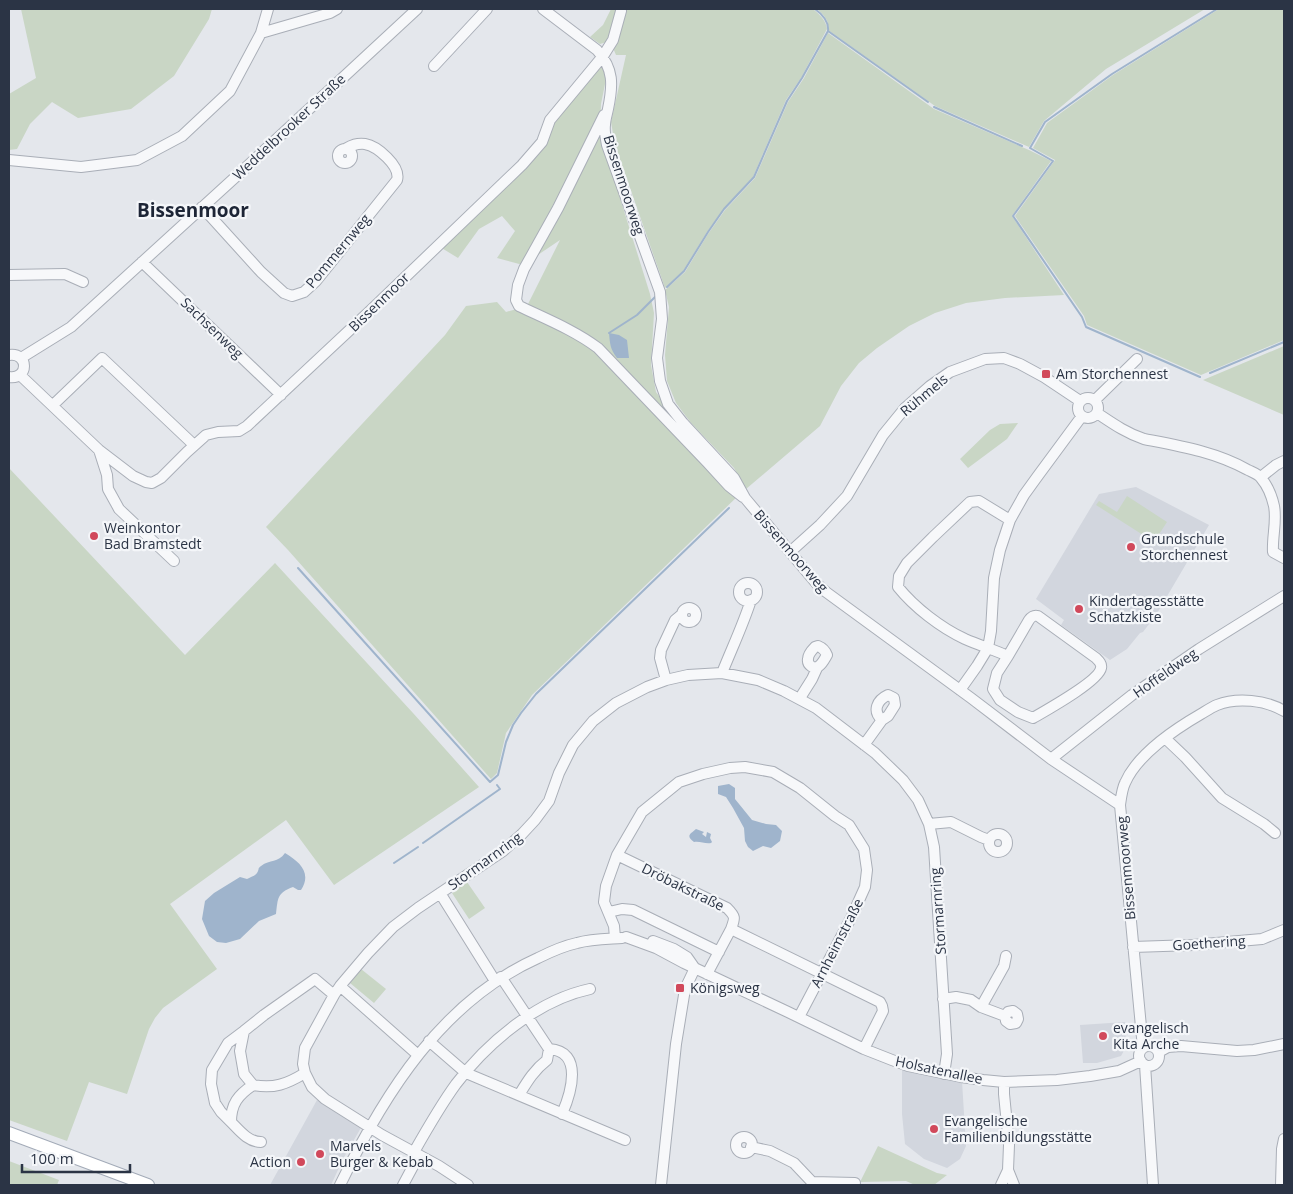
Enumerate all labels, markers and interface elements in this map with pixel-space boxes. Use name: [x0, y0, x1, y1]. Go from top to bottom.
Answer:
street label: Weddelbrooker Straße: [228, 69, 349, 184]
street label: Bissenmoorweg: [599, 132, 650, 238]
district label: Bissenmoor: [137, 197, 249, 223]
street label: Pommernweg: [301, 209, 374, 292]
street label: Bissenmoor: [344, 268, 413, 336]
street label: Sachsenweg: [177, 293, 248, 363]
place label: Am Storchennest: [1056, 364, 1168, 383]
marker: Am Storchennest: [1040, 368, 1052, 380]
street label: Rühmels: [896, 369, 952, 420]
street label: Bissenmoorweg: [750, 505, 833, 597]
place label: Weinkontor Bad Bramstedt: [104, 518, 202, 553]
place label: Grundschule Storchennest: [1141, 529, 1228, 564]
marker: Weinkontor Bad Bramstedt: [88, 530, 100, 542]
marker: Grundschule Storchennest: [1125, 541, 1137, 553]
place label: Kindertagesstätte Schatzkiste: [1089, 591, 1204, 626]
marker: Kindertagesstätte Schatzkiste: [1073, 603, 1085, 615]
street label: Hoffeldweg: [1129, 643, 1201, 702]
street label: Bissenmoorweg: [1111, 815, 1140, 921]
street label: Stormarnring: [444, 827, 526, 894]
street label: Dröbakstraße: [639, 858, 728, 915]
street label: Stormarnring: [925, 866, 950, 955]
street label: Arnheimstraße: [806, 895, 867, 991]
street label: Goethering: [1172, 930, 1247, 955]
place label: Königsweg: [690, 978, 760, 997]
marker: Königsweg: [674, 982, 686, 994]
place label: evangelisch Kita Arche: [1113, 1018, 1189, 1053]
marker: evangelisch Kita Arche: [1097, 1030, 1109, 1042]
street label: Holsatenallee: [894, 1051, 985, 1088]
place label: Evangelische Familienbildungsstätte: [944, 1111, 1092, 1146]
marker: Evangelische Familienbildungsstätte: [928, 1123, 940, 1135]
place label: Marvels Burger & Kebab: [330, 1136, 433, 1171]
scale bar: [22, 1142, 130, 1174]
text: 100 m: [30, 1148, 74, 1168]
marker: Marvels Burger & Kebab: [314, 1148, 326, 1160]
place label: Action: [250, 1152, 291, 1171]
marker: Action: [295, 1156, 307, 1168]

